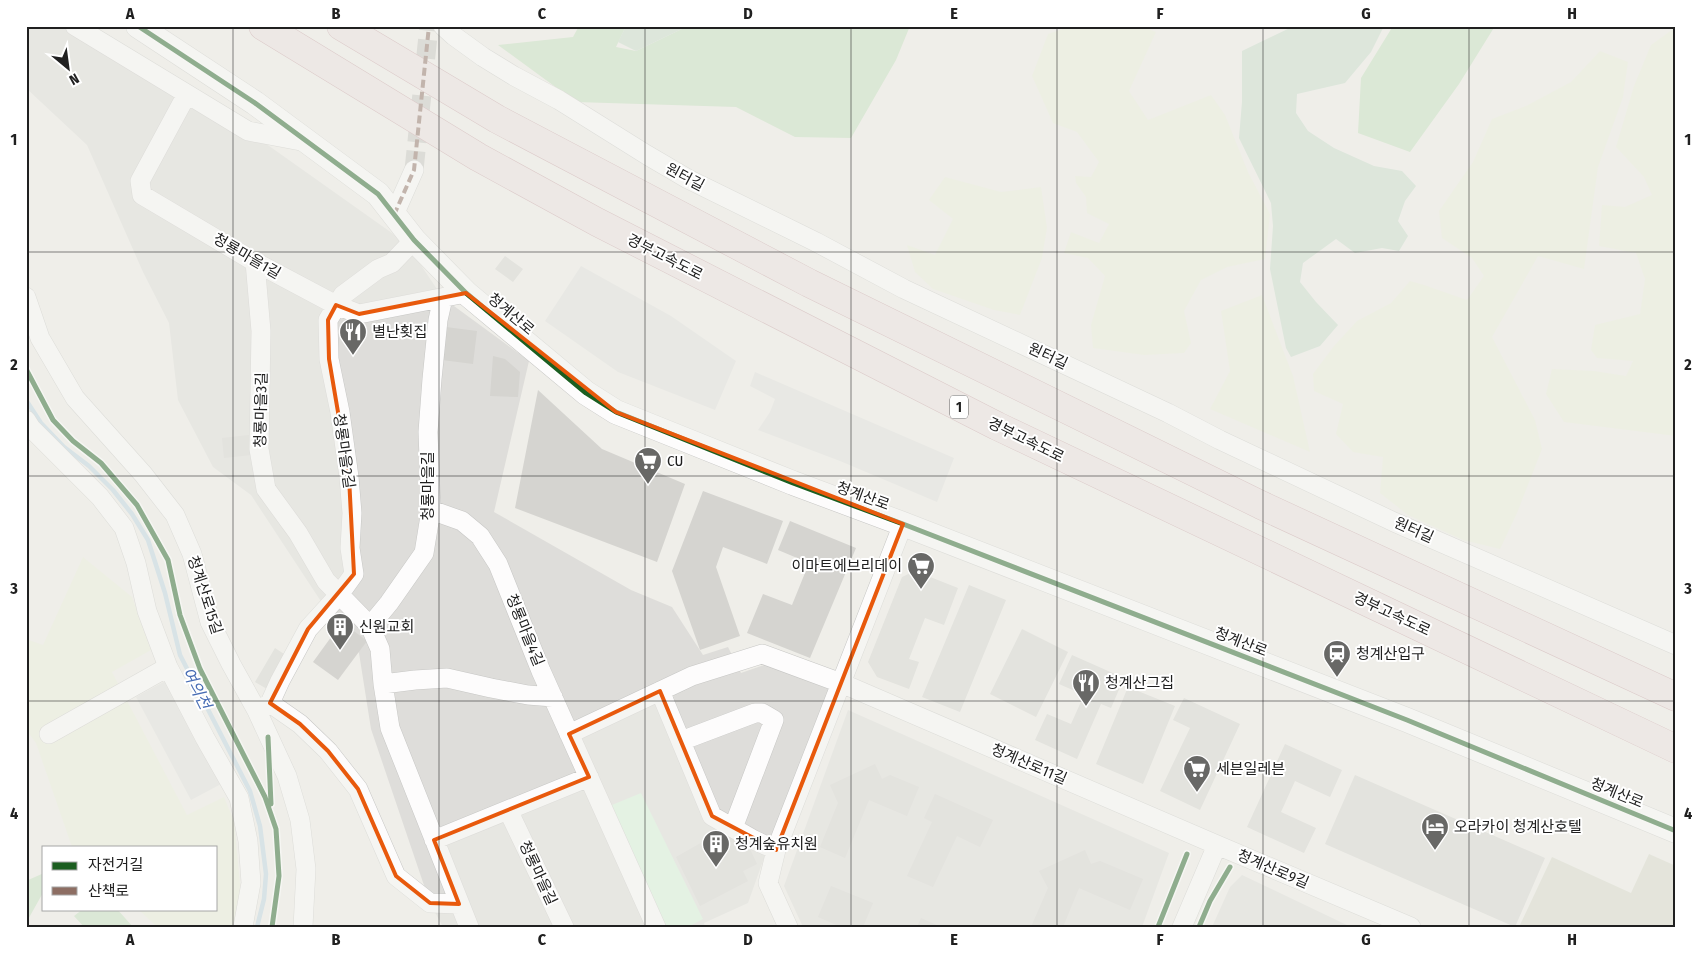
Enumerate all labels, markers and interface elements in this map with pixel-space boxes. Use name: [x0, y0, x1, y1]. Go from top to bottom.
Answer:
text: A: [125, 4, 135, 23]
text: B: [332, 4, 341, 23]
text: C: [538, 4, 547, 23]
text: D: [743, 4, 753, 23]
text: E: [950, 4, 958, 23]
text: F: [1156, 4, 1164, 23]
text: G: [1361, 4, 1371, 23]
text: H: [1567, 4, 1577, 23]
north arrow: [42, 42, 92, 92]
text: N: [66, 69, 82, 88]
text: 1: [11, 130, 17, 149]
text: 1: [1685, 130, 1691, 149]
street label: 원터길: [662, 159, 708, 195]
street label: 청룡마을1길: [210, 229, 284, 283]
street label: 경부고속도로: [624, 230, 706, 284]
street label: 청계산로: [484, 289, 538, 339]
restaurant icon: 별난횟집: [338, 317, 368, 356]
place label: 별난횟집: [372, 323, 427, 341]
street label: 원터길: [1025, 339, 1071, 373]
text: 2: [9, 355, 18, 374]
text: 2: [1683, 355, 1692, 374]
street label: 청룡마을3길: [251, 372, 271, 448]
road number: 1: [950, 396, 968, 418]
street label: 청룡마을2길: [330, 412, 358, 490]
street label: 경부고속도로: [985, 414, 1067, 466]
supermarket icon: CU: [633, 446, 663, 485]
street label: 청룡마을길: [419, 451, 437, 521]
place label: CU: [667, 452, 683, 470]
street label: 청계산로: [834, 478, 892, 514]
street label: 원터길: [1391, 513, 1437, 547]
supermarket icon: 이마트에브리데이: [906, 551, 936, 590]
street label: 청계산로15길: [184, 553, 226, 637]
place label: 이마트에브리데이: [792, 557, 902, 575]
text: 3: [9, 579, 18, 598]
text: 3: [1683, 579, 1692, 598]
street label: 경부고속도로: [1351, 588, 1433, 640]
street label: 청룡마을4길: [502, 591, 548, 669]
building icon: 신원교회: [325, 612, 355, 651]
place label: 신원교회: [359, 618, 414, 636]
street label: 청계산로: [1212, 624, 1270, 660]
station icon: 청계산입구: [1322, 639, 1352, 678]
place label: 청계산입구: [1356, 645, 1425, 663]
water label: 여의천: [178, 664, 216, 714]
restaurant icon: 청계산그집: [1071, 668, 1101, 707]
place label: 청계산그집: [1105, 674, 1174, 692]
street label: 청계산로11길: [988, 740, 1070, 788]
supermarket icon: 세븐일레븐: [1182, 754, 1212, 793]
place label: 세븐일레븐: [1216, 760, 1285, 778]
street label: 청계산로: [1588, 774, 1646, 812]
text: 4: [10, 804, 18, 823]
text: 4: [1684, 804, 1692, 823]
hotel icon: 오라카이 청계산호텔: [1420, 812, 1450, 851]
place label: 오라카이 청계산호텔: [1454, 818, 1582, 836]
building icon: 청계숲유치원: [701, 829, 731, 868]
place label: 청계숲유치원: [735, 835, 818, 853]
street label: 청룡마을길: [515, 838, 561, 908]
legend: [42, 846, 218, 910]
street label: 청계산로9길: [1234, 846, 1312, 892]
text: 자전거길: [88, 856, 143, 874]
text: 산책로: [88, 882, 129, 900]
text: A: [125, 930, 135, 949]
text: B: [332, 930, 341, 949]
text: C: [538, 930, 547, 949]
text: D: [743, 930, 753, 949]
text: E: [950, 930, 958, 949]
text: F: [1156, 930, 1164, 949]
text: G: [1361, 930, 1371, 949]
text: H: [1567, 930, 1577, 949]

